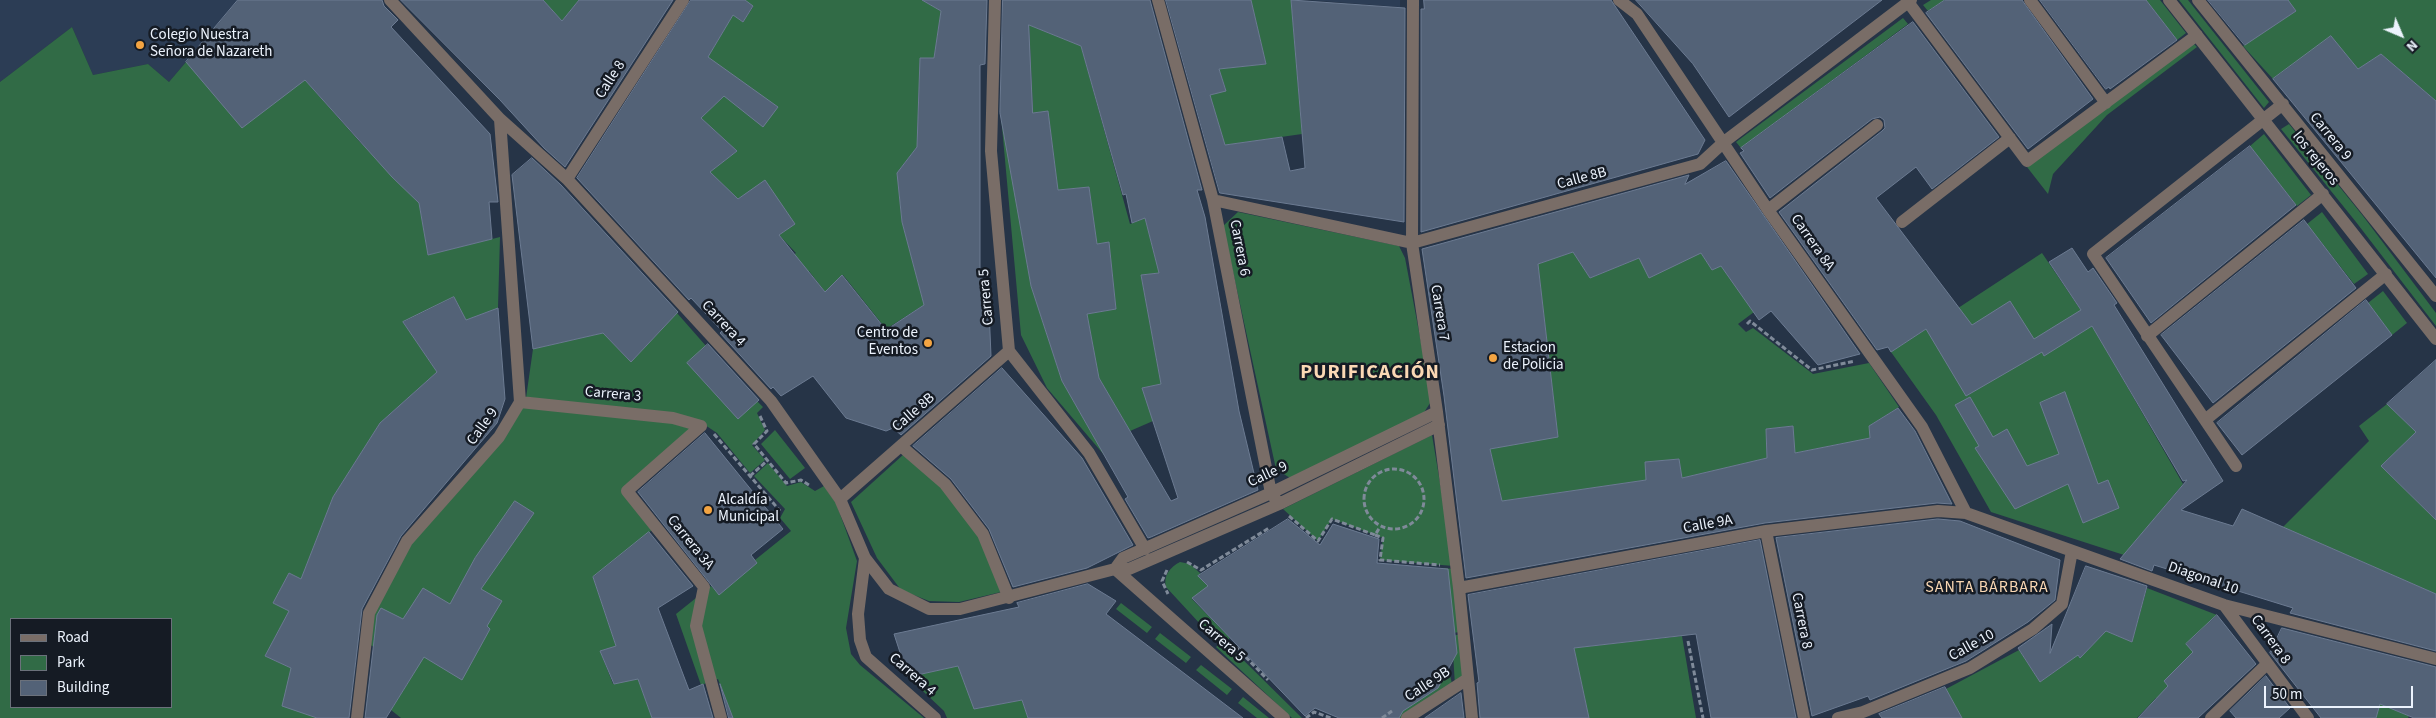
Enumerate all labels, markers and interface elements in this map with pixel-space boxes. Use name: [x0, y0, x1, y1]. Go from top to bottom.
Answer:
north arrow: [2376, 10, 2426, 60]
place label: Colegio Nuestra Señora de Nazareth: [150, 27, 272, 62]
text: N: [2401, 35, 2422, 56]
marker: Colegio Nuestra Señora de Nazareth: [134, 39, 146, 51]
street label: Calle 8: [592, 58, 630, 102]
street label: Carrera 9: [2305, 109, 2355, 165]
street label: los rejeros: [2288, 128, 2342, 190]
street label: Calle 8B: [1555, 164, 1609, 194]
street label: Carrera 8A: [1786, 211, 1838, 275]
street label: Carrera 6: [1225, 218, 1253, 278]
street label: Carrera 5: [976, 268, 998, 326]
street label: Carrera 7: [1426, 284, 1452, 342]
street label: Carrera 4: [697, 297, 749, 351]
place label: Centro de Eventos: [857, 325, 918, 360]
marker: Centro de Eventos: [922, 337, 934, 349]
place label: Estacion de Policia: [1503, 340, 1564, 375]
marker: Estacion de Policia: [1487, 352, 1499, 364]
district label: PURIFICACIÓN: [1299, 362, 1441, 386]
street label: Carrera 3: [584, 384, 642, 406]
street label: Calle 8B: [889, 390, 939, 436]
street label: Calle 9: [463, 405, 503, 449]
street label: Calle 9: [1245, 458, 1291, 492]
place label: Alcaldía Municipal: [718, 492, 779, 527]
marker: Alcaldía Municipal: [702, 504, 714, 516]
street label: Carrera 3A: [663, 512, 717, 574]
street label: Calle 9A: [1682, 512, 1734, 538]
street label: Diagonal 10: [2165, 559, 2241, 599]
district label: SANTA BÁRBARA: [1924, 578, 2050, 598]
street label: Carrera 8: [1787, 591, 1815, 651]
street label: Carrera 8: [2246, 612, 2294, 668]
street label: Carrera 5: [1194, 616, 1248, 666]
legend: [10, 618, 172, 708]
street label: Calle 10: [1946, 626, 1998, 666]
text: Road: [57, 627, 89, 648]
street label: Carrera 4: [885, 650, 939, 700]
text: Park: [57, 652, 85, 673]
street label: Calle 9B: [1402, 664, 1454, 706]
scale bar: [2266, 676, 2415, 708]
text: Building: [57, 677, 109, 698]
text: 50 m: [2272, 684, 2302, 705]

